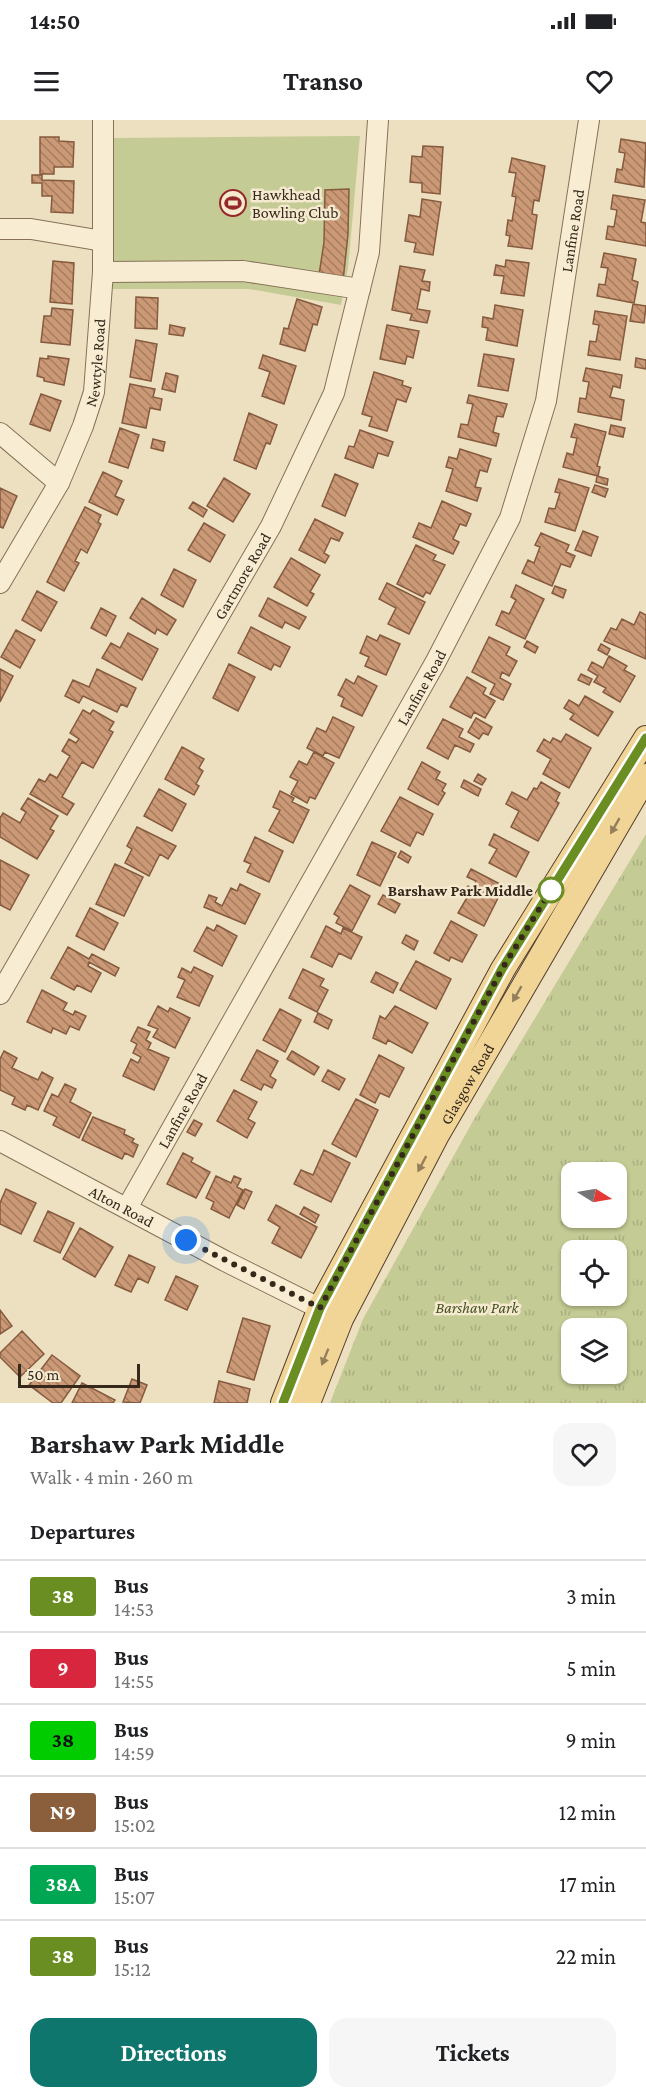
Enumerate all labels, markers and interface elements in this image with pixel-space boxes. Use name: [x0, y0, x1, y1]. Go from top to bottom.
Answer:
text: 14:50: [30, 9, 80, 34]
icon: menu: [30, 65, 63, 98]
icon: heart: [583, 65, 616, 98]
text: Transo: [283, 66, 363, 96]
place label: Hawkhead Bowling Club: [252, 186, 338, 222]
sports icon: Hawkhead Bowling Club: [218, 188, 248, 218]
street label: Lanfine Road: [558, 188, 587, 273]
street label: Newtyle Road: [82, 317, 109, 409]
street label: Gartmore Road: [211, 529, 274, 623]
street label: Lanfine Road: [394, 647, 450, 728]
one-way arrow: [610, 818, 621, 834]
marker: Barshaw Park Middle: [538, 877, 564, 903]
place label: Barshaw Park Middle: [388, 882, 534, 899]
one-way arrow: [511, 986, 522, 1002]
street label: Glasgow Road: [437, 1040, 498, 1128]
street label: Lanfine Road: [155, 1070, 211, 1151]
one-way arrow: [417, 1156, 427, 1173]
north arrow: [561, 1162, 627, 1228]
map controls: [561, 1162, 627, 1384]
street label: Alton Road: [86, 1182, 157, 1231]
your location: [171, 1225, 201, 1255]
button: locate: [561, 1240, 627, 1306]
park label: Barshaw Park: [436, 1299, 519, 1316]
button: layers: [561, 1318, 627, 1384]
one-way arrow: [320, 1348, 329, 1366]
scale bar: [18, 1361, 140, 1388]
text: 50 m: [27, 1366, 59, 1383]
button: heart: [553, 1423, 616, 1486]
text: Barshaw Park Middle: [30, 1428, 284, 1459]
text: Walk · 4 min · 260 m: [30, 1466, 193, 1488]
text: Departures: [30, 1519, 135, 1544]
text: Bus: [114, 1573, 148, 1598]
text: 38: [52, 1584, 74, 1608]
text: 3 min: [566, 1584, 616, 1609]
text: 14:53: [114, 1598, 154, 1620]
text: Bus: [114, 1645, 148, 1670]
text: 9: [57, 1656, 69, 1680]
text: 5 min: [566, 1656, 616, 1681]
text: 14:55: [114, 1670, 154, 1692]
text: Bus: [114, 1717, 148, 1742]
text: 38: [52, 1728, 74, 1752]
text: 9 min: [565, 1728, 616, 1753]
text: 14:59: [114, 1742, 155, 1764]
text: Bus: [114, 1789, 148, 1814]
text: N9: [50, 1800, 76, 1824]
text: 12 min: [559, 1800, 616, 1825]
text: 15:02: [114, 1814, 155, 1836]
text: Bus: [114, 1861, 148, 1886]
text: 38A: [46, 1872, 80, 1896]
text: 17 min: [559, 1872, 616, 1897]
text: 15:07: [114, 1886, 155, 1908]
text: Bus: [114, 1933, 148, 1958]
text: 38: [52, 1944, 74, 1968]
text: 22 min: [556, 1944, 616, 1969]
text: 15:12: [114, 1958, 151, 1980]
button: Directions: [30, 2018, 317, 2087]
button: Tickets: [329, 2018, 616, 2087]

